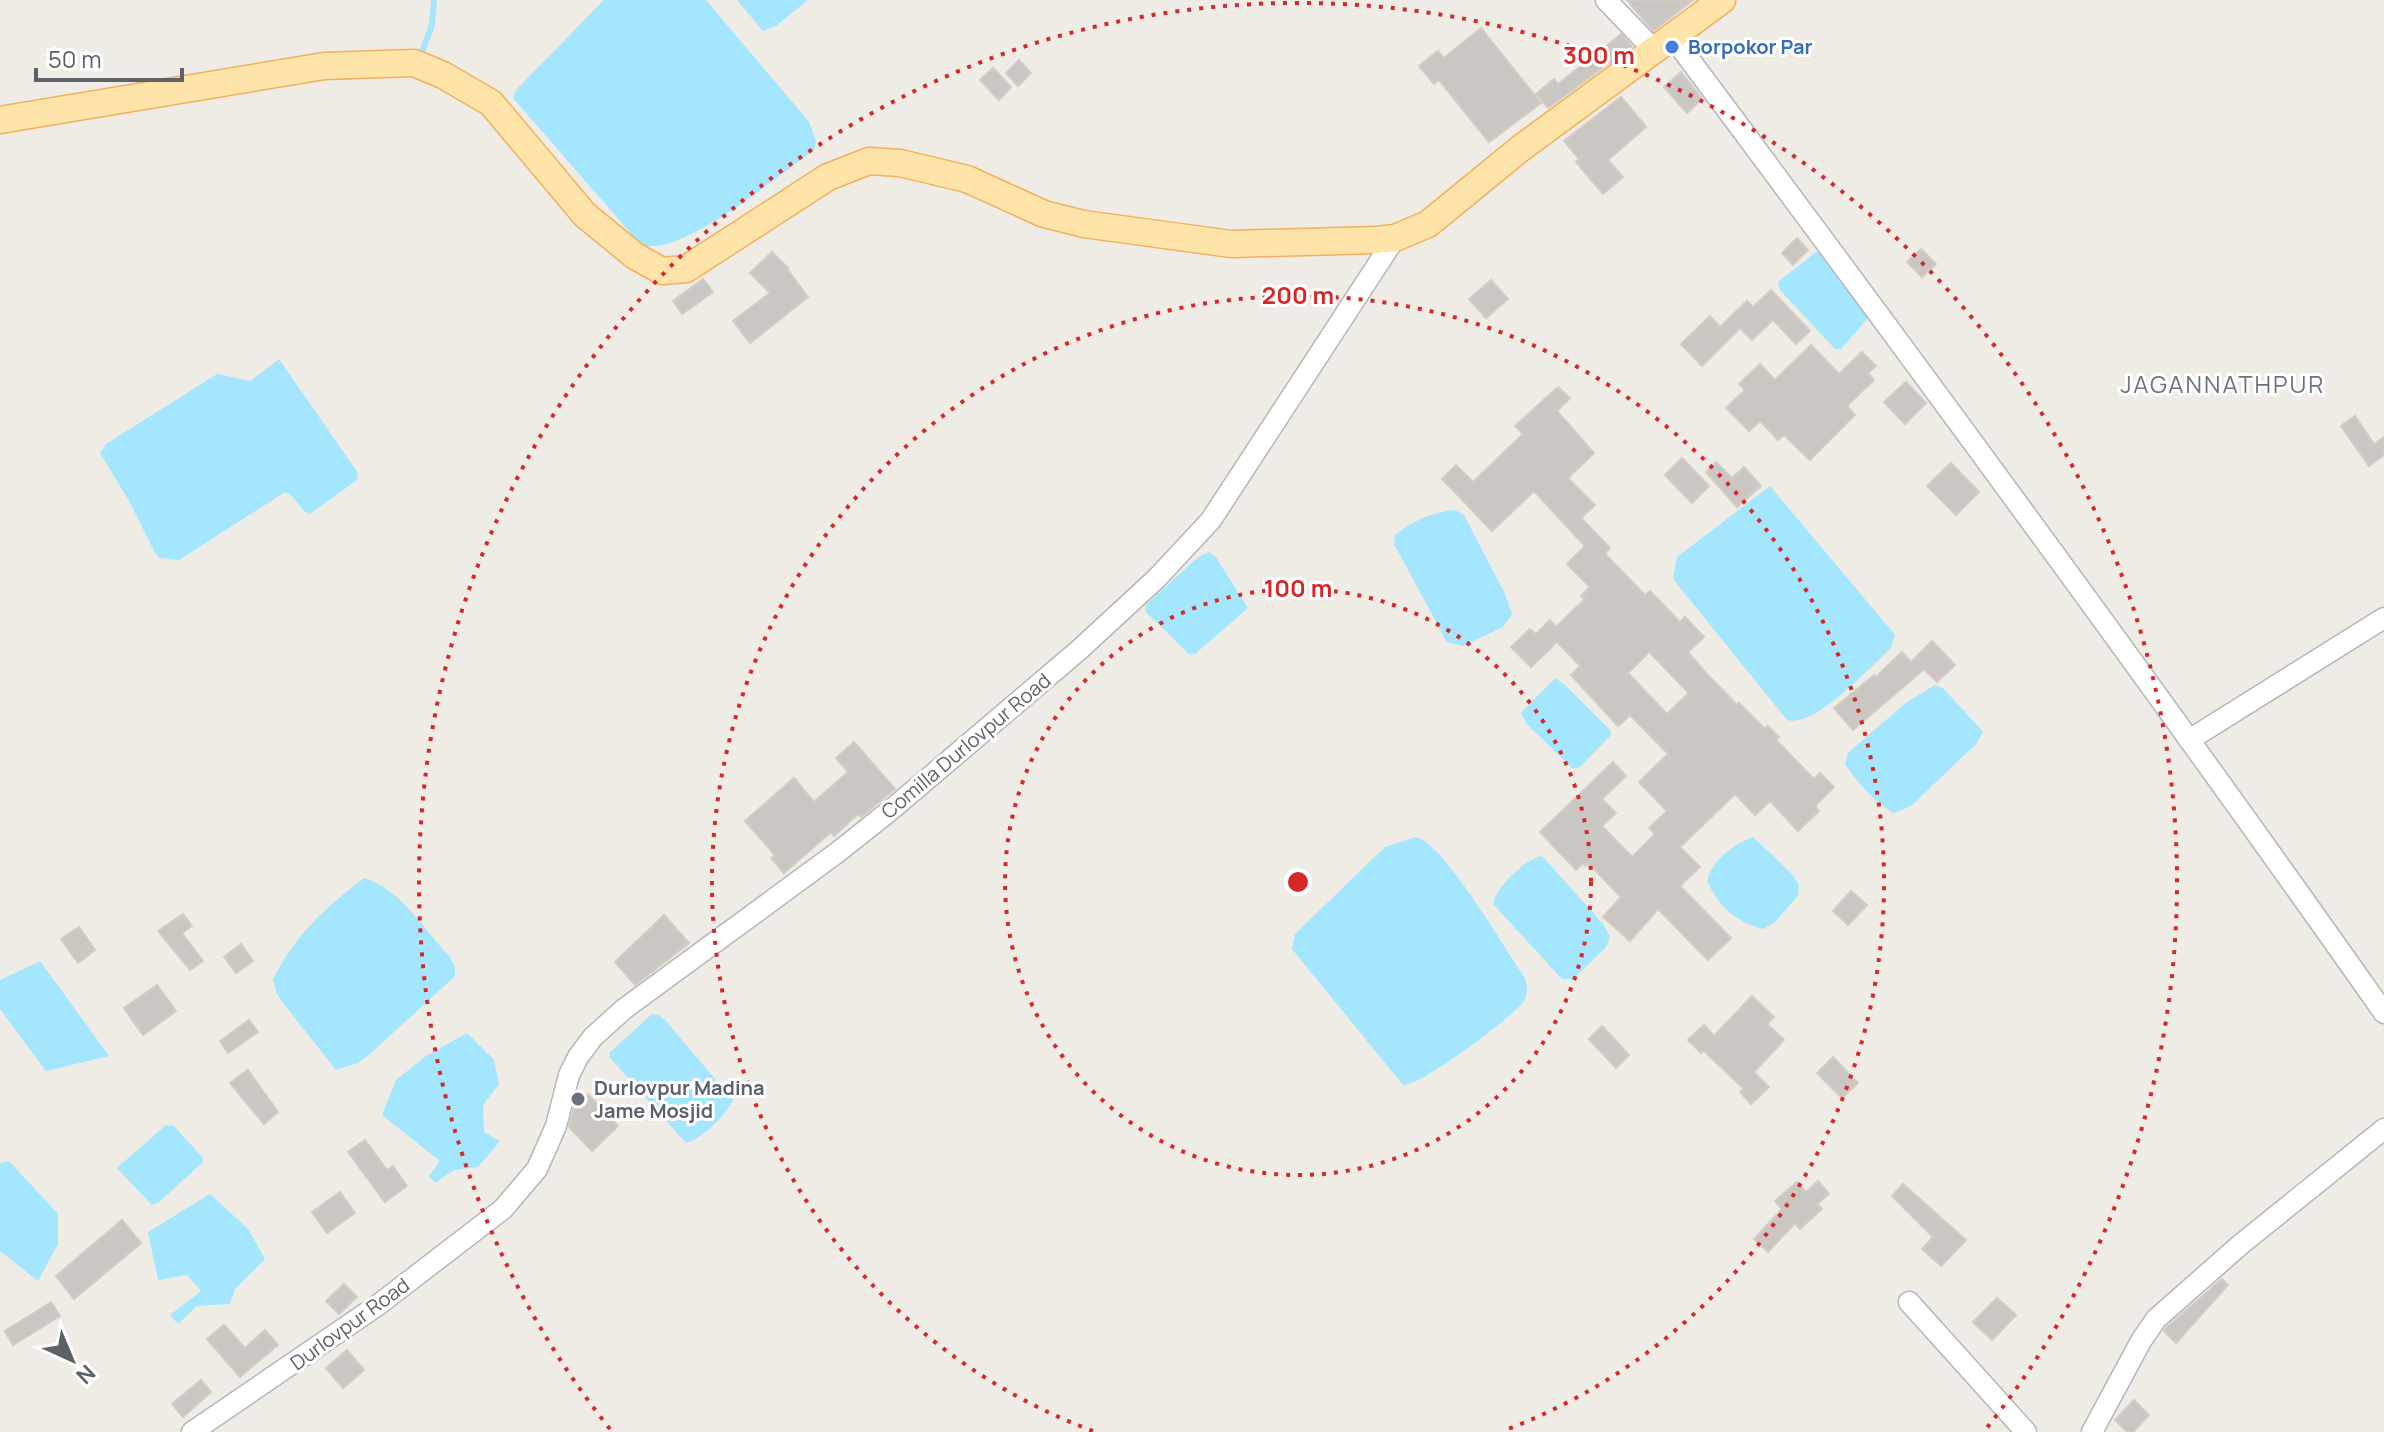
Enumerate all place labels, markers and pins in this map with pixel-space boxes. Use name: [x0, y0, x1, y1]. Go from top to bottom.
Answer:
place label: Borpokor Par: [1688, 33, 1813, 60]
marker: Borpokor Par: [1663, 38, 1681, 56]
centre of rings: [1284, 868, 1312, 896]
place label: Durlovpur Madina Jame Mosjid: [594, 1074, 765, 1124]
marker: Durlovpur Madina Jame Mosjid: [569, 1090, 587, 1108]

